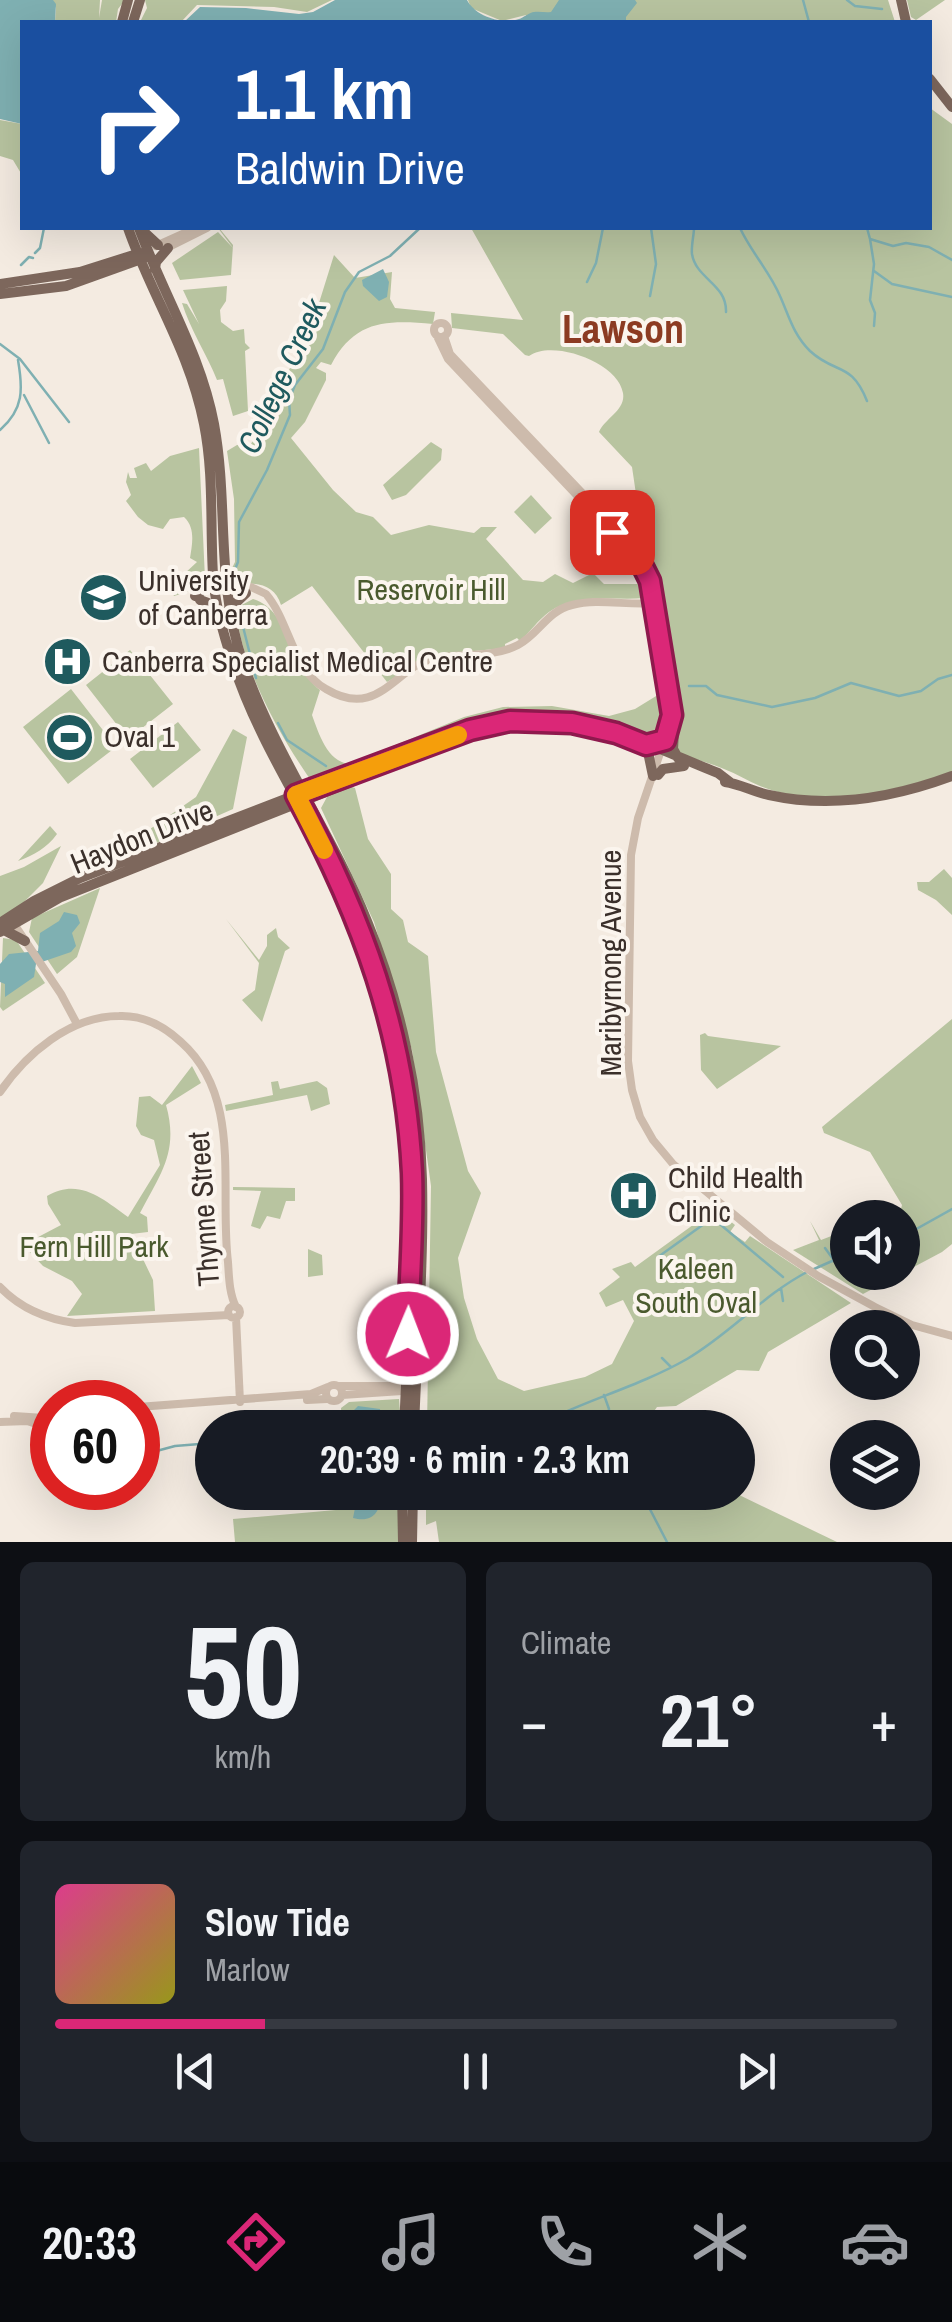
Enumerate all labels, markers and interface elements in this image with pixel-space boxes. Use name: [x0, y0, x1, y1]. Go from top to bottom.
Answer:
text: 1.1 km: [235, 47, 414, 141]
icon: right: [70, 60, 200, 190]
text: Baldwin Drive: [235, 137, 465, 198]
water label: College Creek: [227, 291, 337, 460]
district label: Lawson: [562, 302, 684, 355]
pin: [570, 490, 655, 575]
icon: arrive: [585, 505, 640, 560]
place label: University of Canberra: [138, 560, 268, 634]
park label: Reservoir Hill: [357, 569, 505, 609]
school or university icon: University of Canberra: [77, 572, 129, 624]
hospital icon: Canberra Specialist Medical Centre: [41, 636, 93, 688]
place label: Canberra Specialist Medical Centre: [102, 641, 493, 681]
sports icon: Oval 1: [43, 711, 95, 763]
place label: Oval 1: [104, 716, 175, 756]
street label: Haydon Drive: [64, 789, 219, 883]
street label: Maribyrnong Avenue: [590, 850, 630, 1076]
street label: Thynne Street: [178, 1130, 228, 1288]
place label: Child Health Clinic: [668, 1157, 803, 1231]
hospital icon: Child Health Clinic: [607, 1169, 659, 1221]
map controls: [830, 1200, 920, 1510]
button: sound: [830, 1200, 920, 1290]
park label: Fern Hill Park: [19, 1226, 169, 1266]
park label: Kaleen South Oval: [635, 1248, 757, 1322]
position arrow: [356, 1282, 460, 1386]
button: search: [830, 1310, 920, 1400]
speed limit sign: 60: [30, 1380, 160, 1510]
button: layers: [830, 1420, 920, 1510]
text: 20:39 · 6 min · 2.3 km: [320, 1434, 630, 1485]
text: 50: [184, 1582, 302, 1758]
text: Climate: [521, 1621, 611, 1664]
text: 21°: [660, 1669, 758, 1770]
text: −: [521, 1684, 547, 1758]
text: +: [871, 1684, 897, 1758]
text: km/h: [215, 1735, 271, 1778]
text: Slow Tide: [205, 1897, 350, 1948]
text: Marlow: [205, 1948, 290, 1991]
icon: previous: [168, 2044, 223, 2099]
icon: pause: [448, 2044, 503, 2099]
icon: next: [729, 2044, 784, 2099]
icon: directions: [221, 2207, 291, 2277]
icon: music: [376, 2207, 446, 2277]
icon: phone: [530, 2207, 600, 2277]
icon: climate: [685, 2207, 755, 2277]
icon: car: [840, 2207, 910, 2277]
text: 20:33: [42, 2212, 137, 2273]

